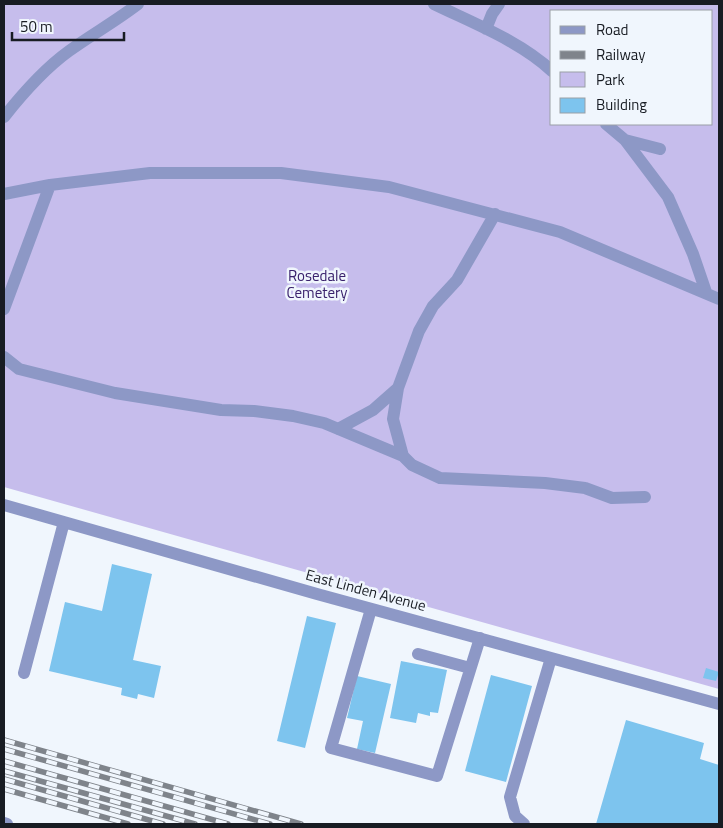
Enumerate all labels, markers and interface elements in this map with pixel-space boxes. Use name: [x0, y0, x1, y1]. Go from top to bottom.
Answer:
scale bar: [12, 10, 125, 42]
legend: [550, 10, 713, 125]
text: 50 m: [20, 15, 53, 38]
text: Road: [596, 18, 628, 41]
text: Railway: [596, 43, 646, 66]
text: Park: [596, 68, 625, 91]
text: Building: [596, 93, 647, 116]
park label: Rosedale Cemetery: [287, 264, 347, 304]
street label: East Linden Avenue: [303, 563, 429, 617]

